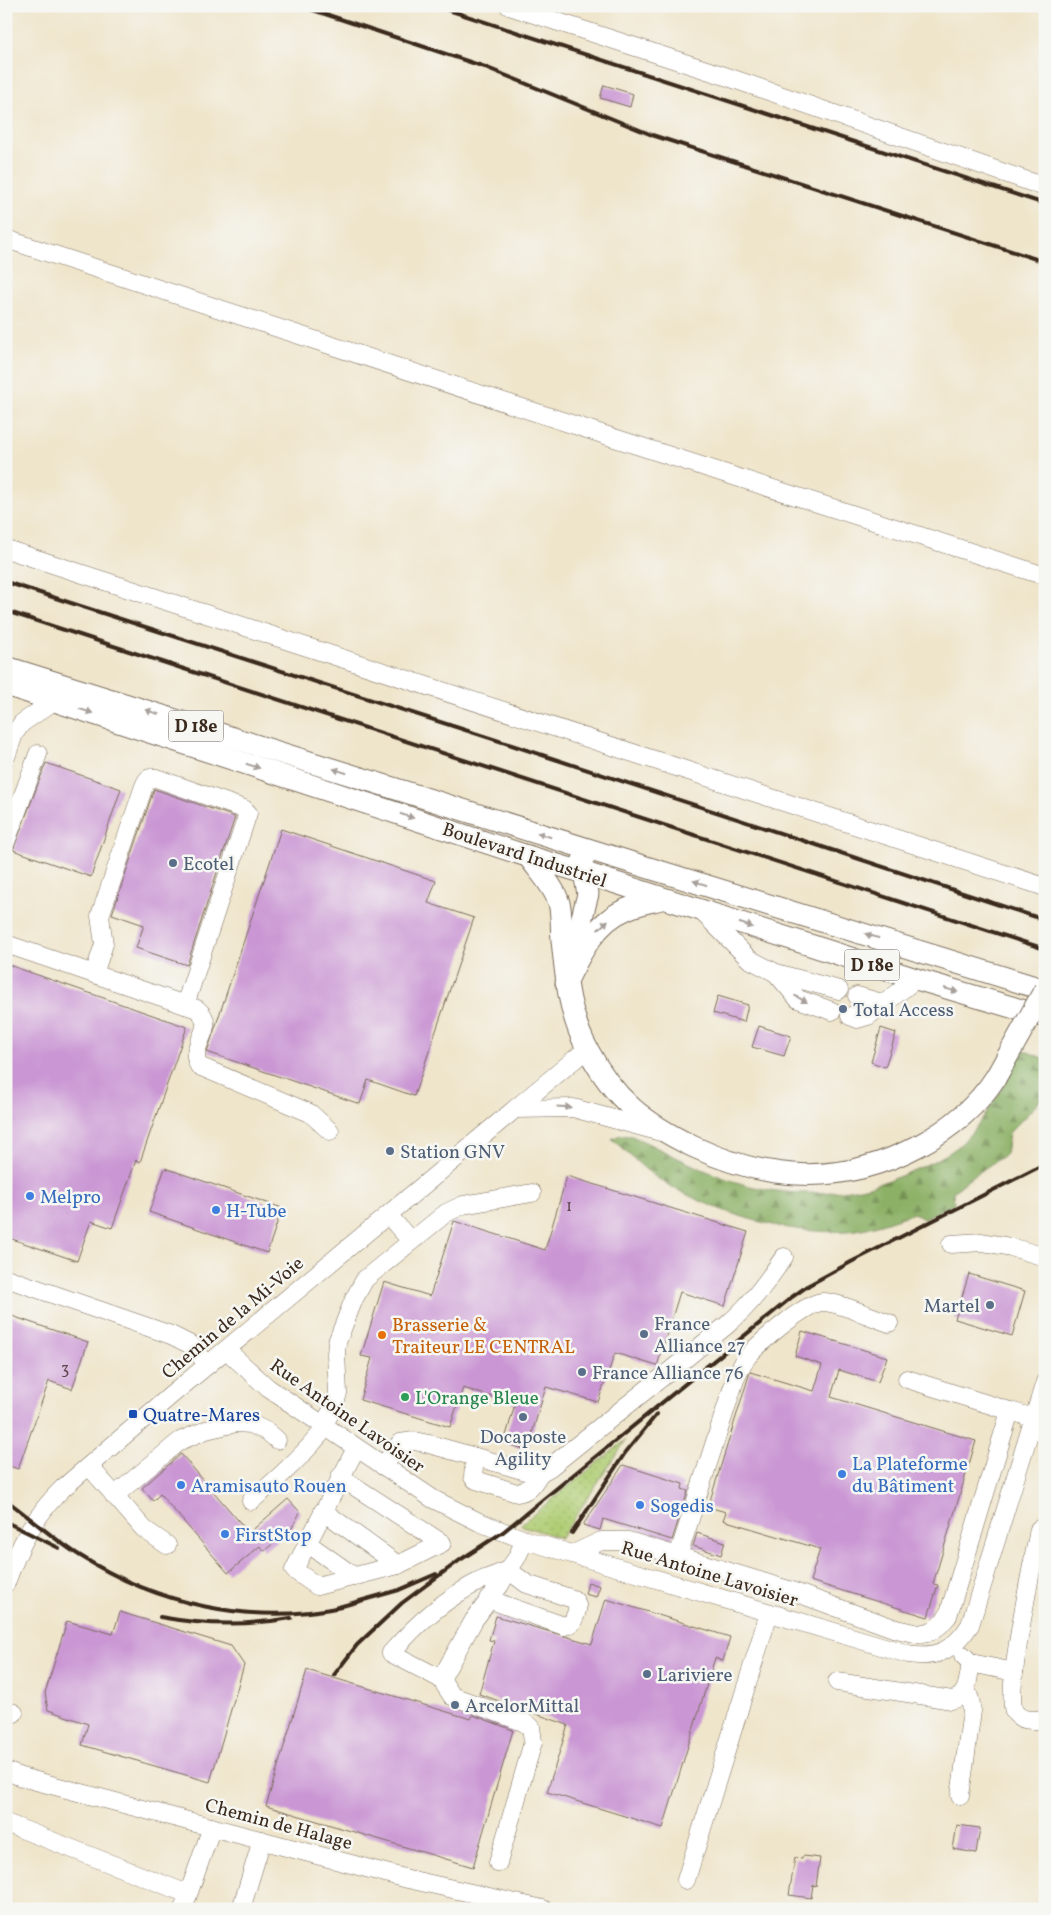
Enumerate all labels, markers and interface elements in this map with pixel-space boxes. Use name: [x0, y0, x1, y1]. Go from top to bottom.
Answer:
one-way arrow: [79, 707, 94, 715]
one-way arrow: [144, 708, 159, 716]
road number: D 18e: [168, 710, 224, 741]
one-way arrow: [246, 762, 261, 770]
one-way arrow: [332, 767, 347, 775]
one-way arrow: [400, 813, 415, 821]
street label: Boulevard Industriel: [439, 817, 610, 895]
one-way arrow: [536, 831, 551, 838]
place label: Ecotel: [183, 852, 235, 878]
marker: Ecotel: [167, 857, 179, 869]
one-way arrow: [693, 878, 708, 886]
one-way arrow: [597, 919, 609, 931]
one-way arrow: [739, 921, 754, 929]
one-way arrow: [864, 932, 879, 940]
road number: D 18e: [844, 950, 900, 980]
one-way arrow: [944, 986, 959, 994]
one-way arrow: [793, 995, 808, 1003]
place label: Total Access: [853, 998, 954, 1024]
marker: Total Access: [837, 1003, 849, 1015]
one-way arrow: [556, 1104, 572, 1112]
place label: Station GNV: [400, 1140, 505, 1166]
marker: Station GNV: [384, 1145, 396, 1157]
place label: Melpro: [40, 1185, 101, 1211]
marker: Melpro: [24, 1190, 36, 1202]
house number: 1: [566, 1196, 572, 1218]
place label: H-Tube: [226, 1199, 286, 1225]
marker: H-Tube: [210, 1204, 222, 1216]
street label: Chemin de la Mi-Voie: [157, 1251, 310, 1386]
place label: Martel: [924, 1294, 980, 1320]
marker: Martel: [984, 1299, 996, 1311]
place label: France Alliance 27: [654, 1312, 746, 1360]
place label: Brasserie & Traiteur LE CENTRAL: [392, 1313, 575, 1361]
marker: France Alliance 27: [638, 1328, 650, 1340]
marker: Brasserie & Traiteur LE CENTRAL: [376, 1329, 388, 1341]
street label: Rue Antoine Lavoisier: [264, 1353, 430, 1480]
house number: 3: [61, 1359, 69, 1381]
place label: France Alliance 76: [592, 1361, 744, 1387]
marker: France Alliance 76: [576, 1366, 588, 1378]
place label: L'Orange Bleue: [415, 1386, 539, 1412]
marker: L'Orange Bleue: [399, 1391, 411, 1403]
place label: Quatre-Mares: [143, 1403, 260, 1429]
marker: Quatre-Mares: [127, 1408, 139, 1420]
marker: Docaposte Agility: [517, 1411, 529, 1423]
place label: Docaposte Agility: [480, 1425, 566, 1473]
place label: La Plateforme du Bâtiment: [852, 1452, 968, 1500]
marker: La Plateforme du Bâtiment: [836, 1468, 848, 1480]
place label: Aramisauto Rouen: [191, 1474, 347, 1500]
marker: Aramisauto Rouen: [175, 1479, 187, 1491]
place label: Sogedis: [650, 1494, 714, 1520]
marker: Sogedis: [634, 1499, 646, 1511]
place label: FirstStop: [235, 1523, 312, 1549]
marker: FirstStop: [219, 1528, 231, 1540]
street label: Rue Antoine Lavoisier: [618, 1536, 801, 1614]
place label: Lariviere: [657, 1663, 733, 1689]
marker: Lariviere: [641, 1668, 653, 1680]
place label: ArcelorMittal: [465, 1694, 580, 1720]
marker: ArcelorMittal: [449, 1699, 461, 1711]
street label: Chemin de Halage: [202, 1793, 355, 1857]

